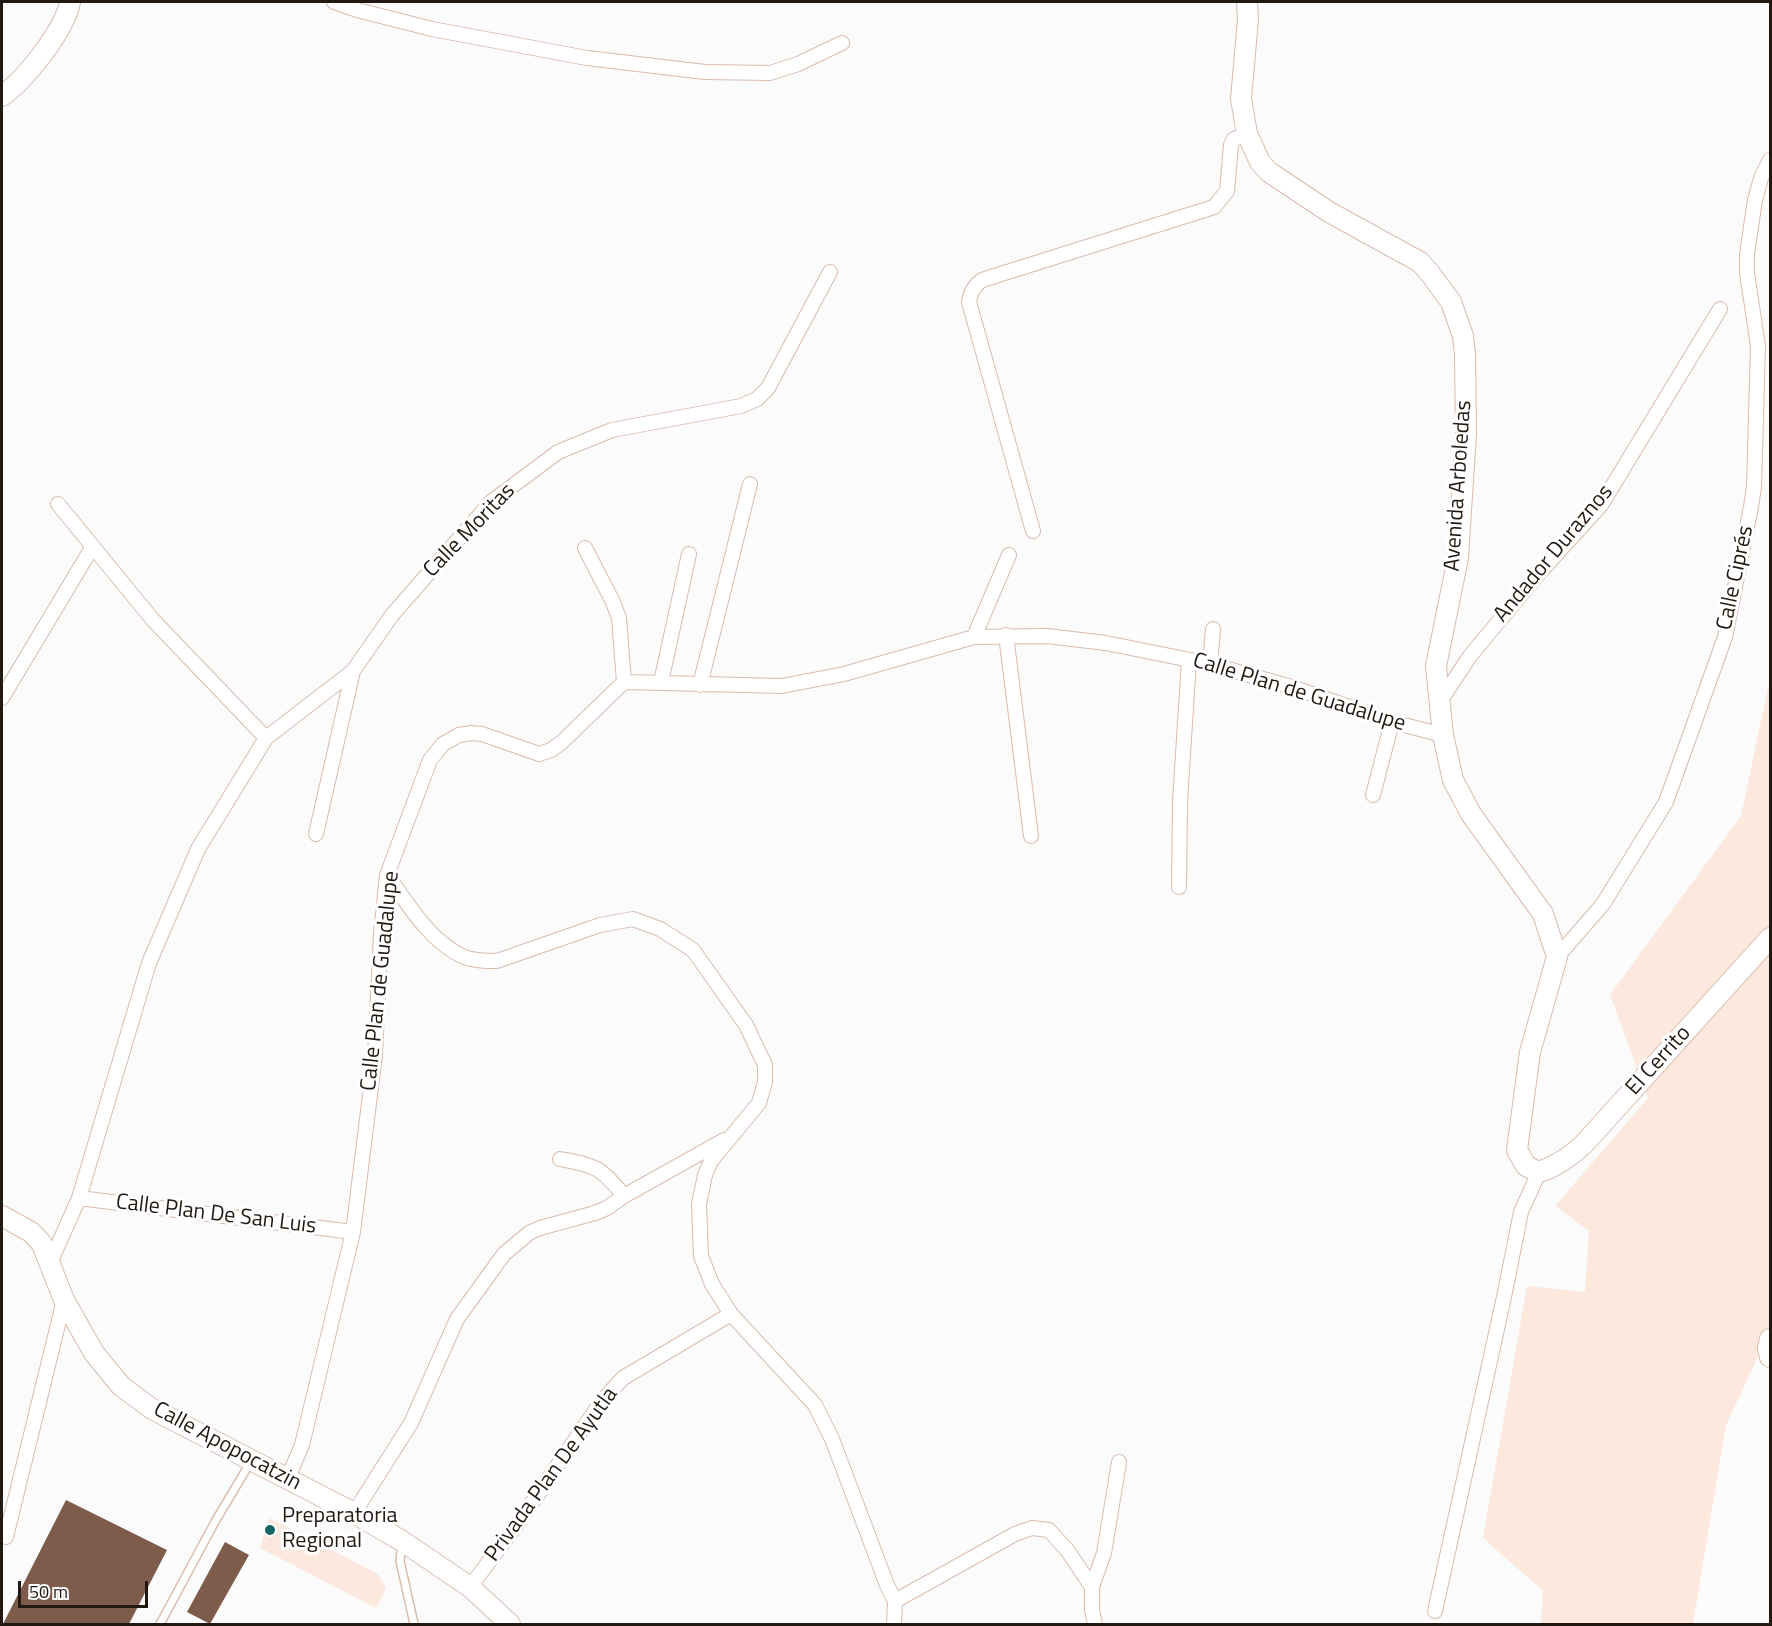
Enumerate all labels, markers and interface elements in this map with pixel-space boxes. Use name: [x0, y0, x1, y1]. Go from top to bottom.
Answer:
street label: Avenida Arboledas: [1440, 400, 1478, 572]
street label: Calle Moritas: [419, 478, 521, 584]
street label: Andador Duraznos: [1489, 480, 1619, 628]
street label: Calle Ciprés: [1712, 523, 1760, 633]
street label: Calle Plan de Guadalupe: [1190, 648, 1408, 738]
street label: Calle Plan de Guadalupe: [356, 870, 406, 1092]
street label: El Cerrito: [1621, 1021, 1697, 1101]
street label: Calle Plan De San Luis: [114, 1190, 318, 1240]
street label: Privada Plan De Ayutla: [480, 1383, 624, 1567]
street label: Calle Apopocatzin: [149, 1397, 305, 1497]
place label: Preparatoria Regional: [282, 1504, 398, 1556]
marker: Preparatoria Regional: [263, 1523, 277, 1537]
scale bar: [21, 1569, 152, 1607]
text: 50 m: [29, 1578, 68, 1605]

